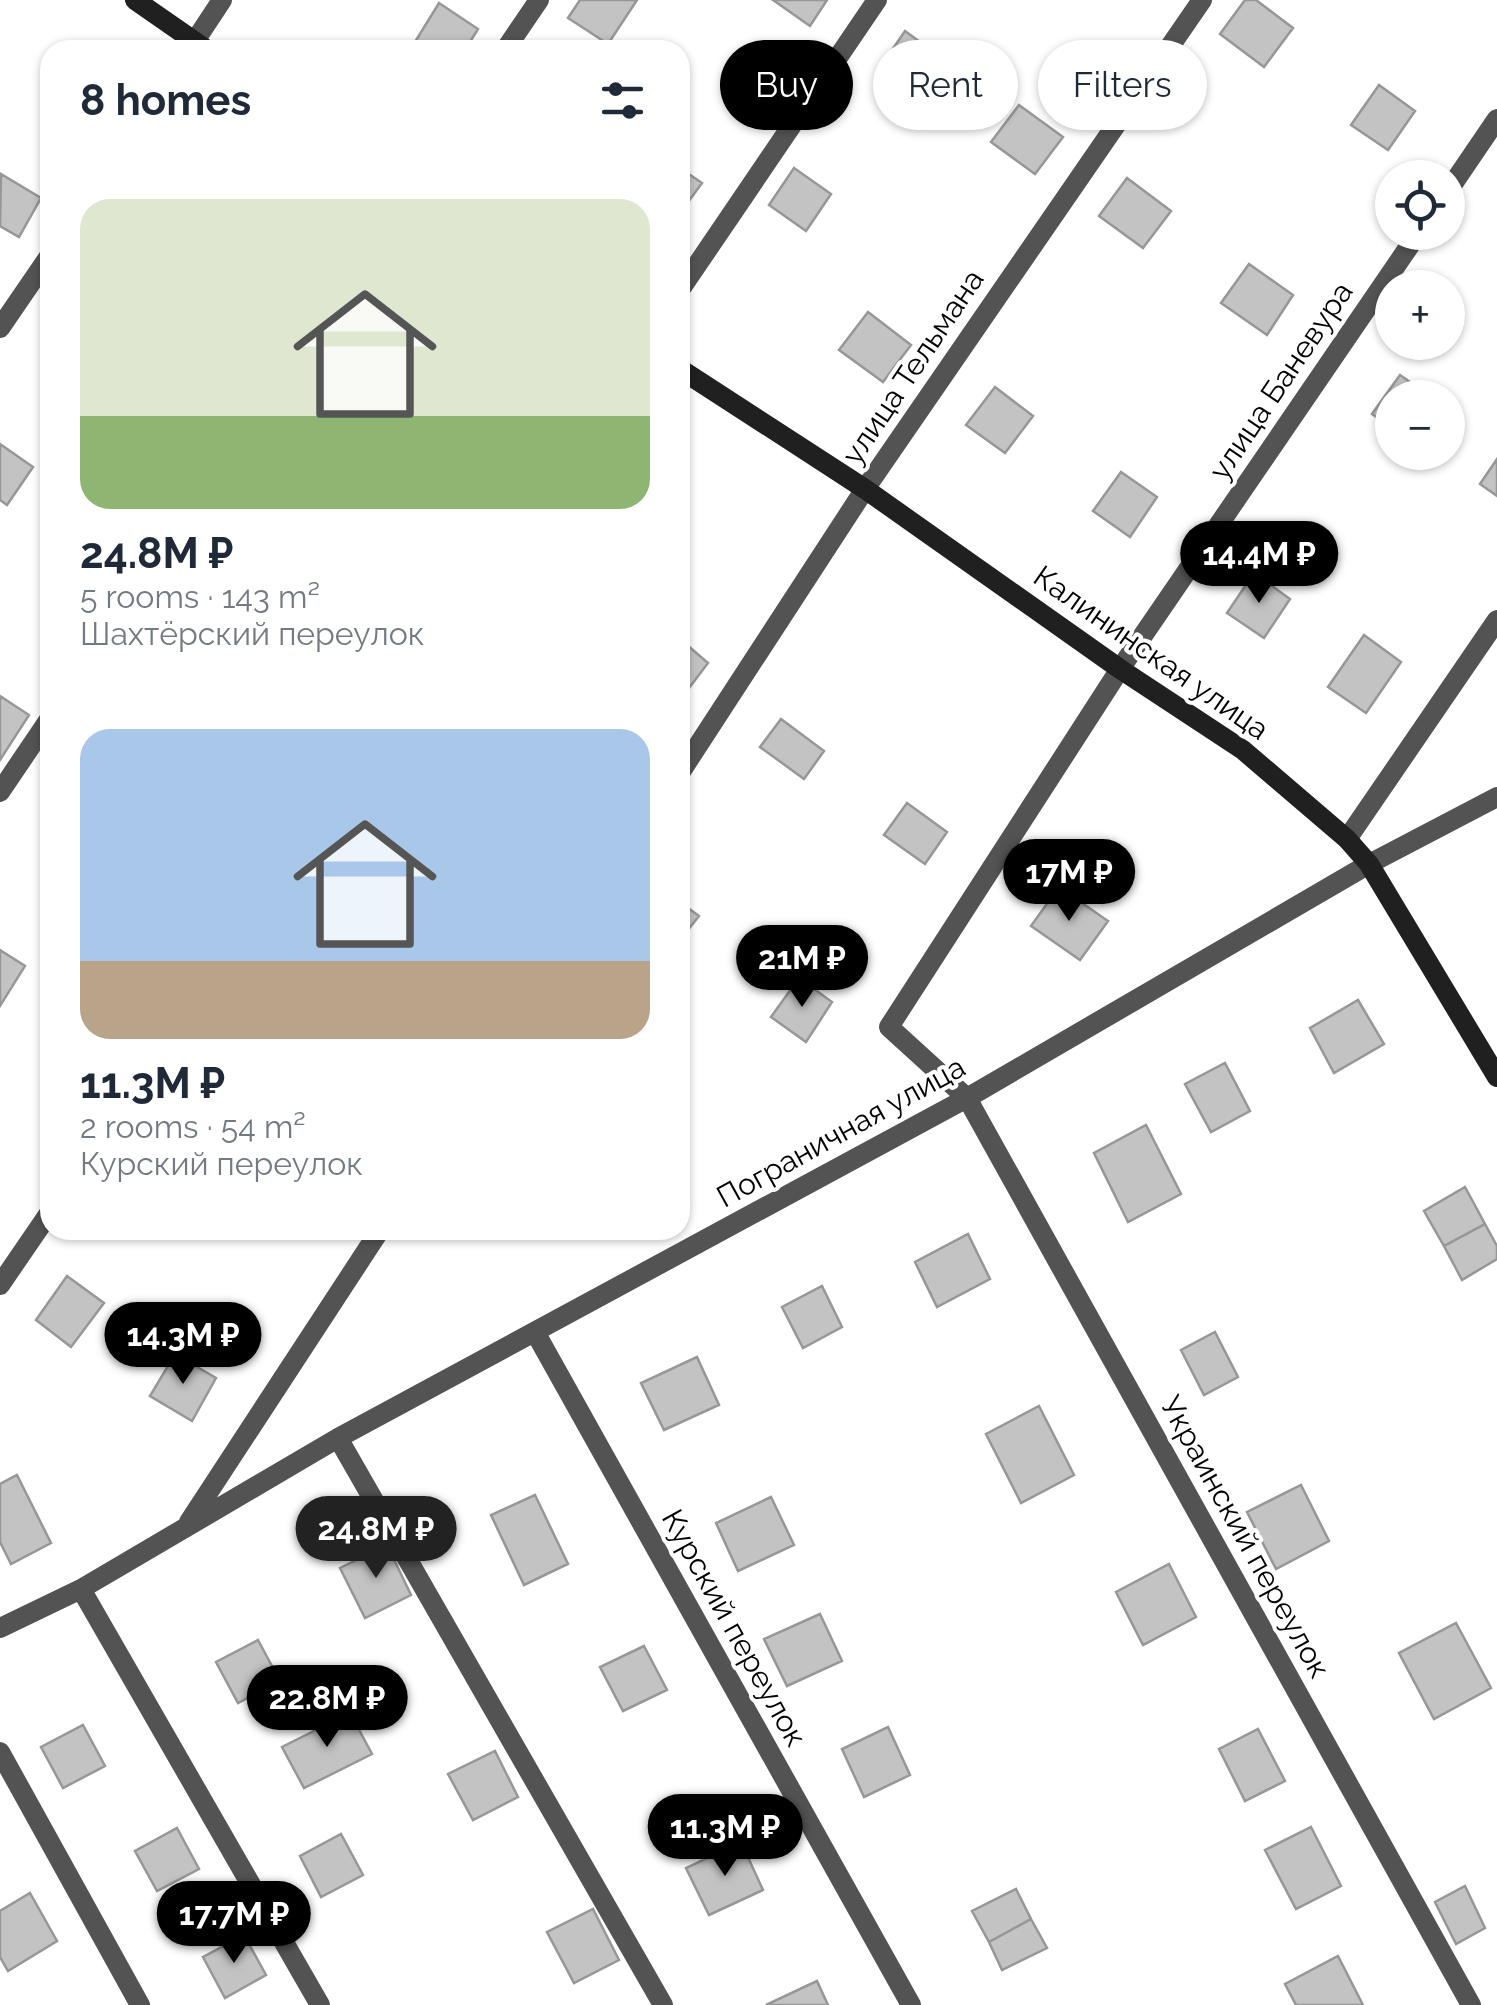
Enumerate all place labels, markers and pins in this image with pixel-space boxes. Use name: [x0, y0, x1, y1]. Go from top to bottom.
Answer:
pin: 14.4M ₽: [1167, 521, 1351, 606]
pin: 17M ₽: [999, 839, 1139, 924]
pin: 21M ₽: [732, 925, 872, 1010]
pin: 14.3M ₽: [91, 1302, 275, 1387]
pin: 24.8M ₽: [284, 1496, 468, 1581]
pin: 22.8M ₽: [235, 1665, 419, 1750]
pin: 11.3M ₽: [633, 1794, 817, 1879]
pin: 17.7M ₽: [142, 1881, 326, 1966]

